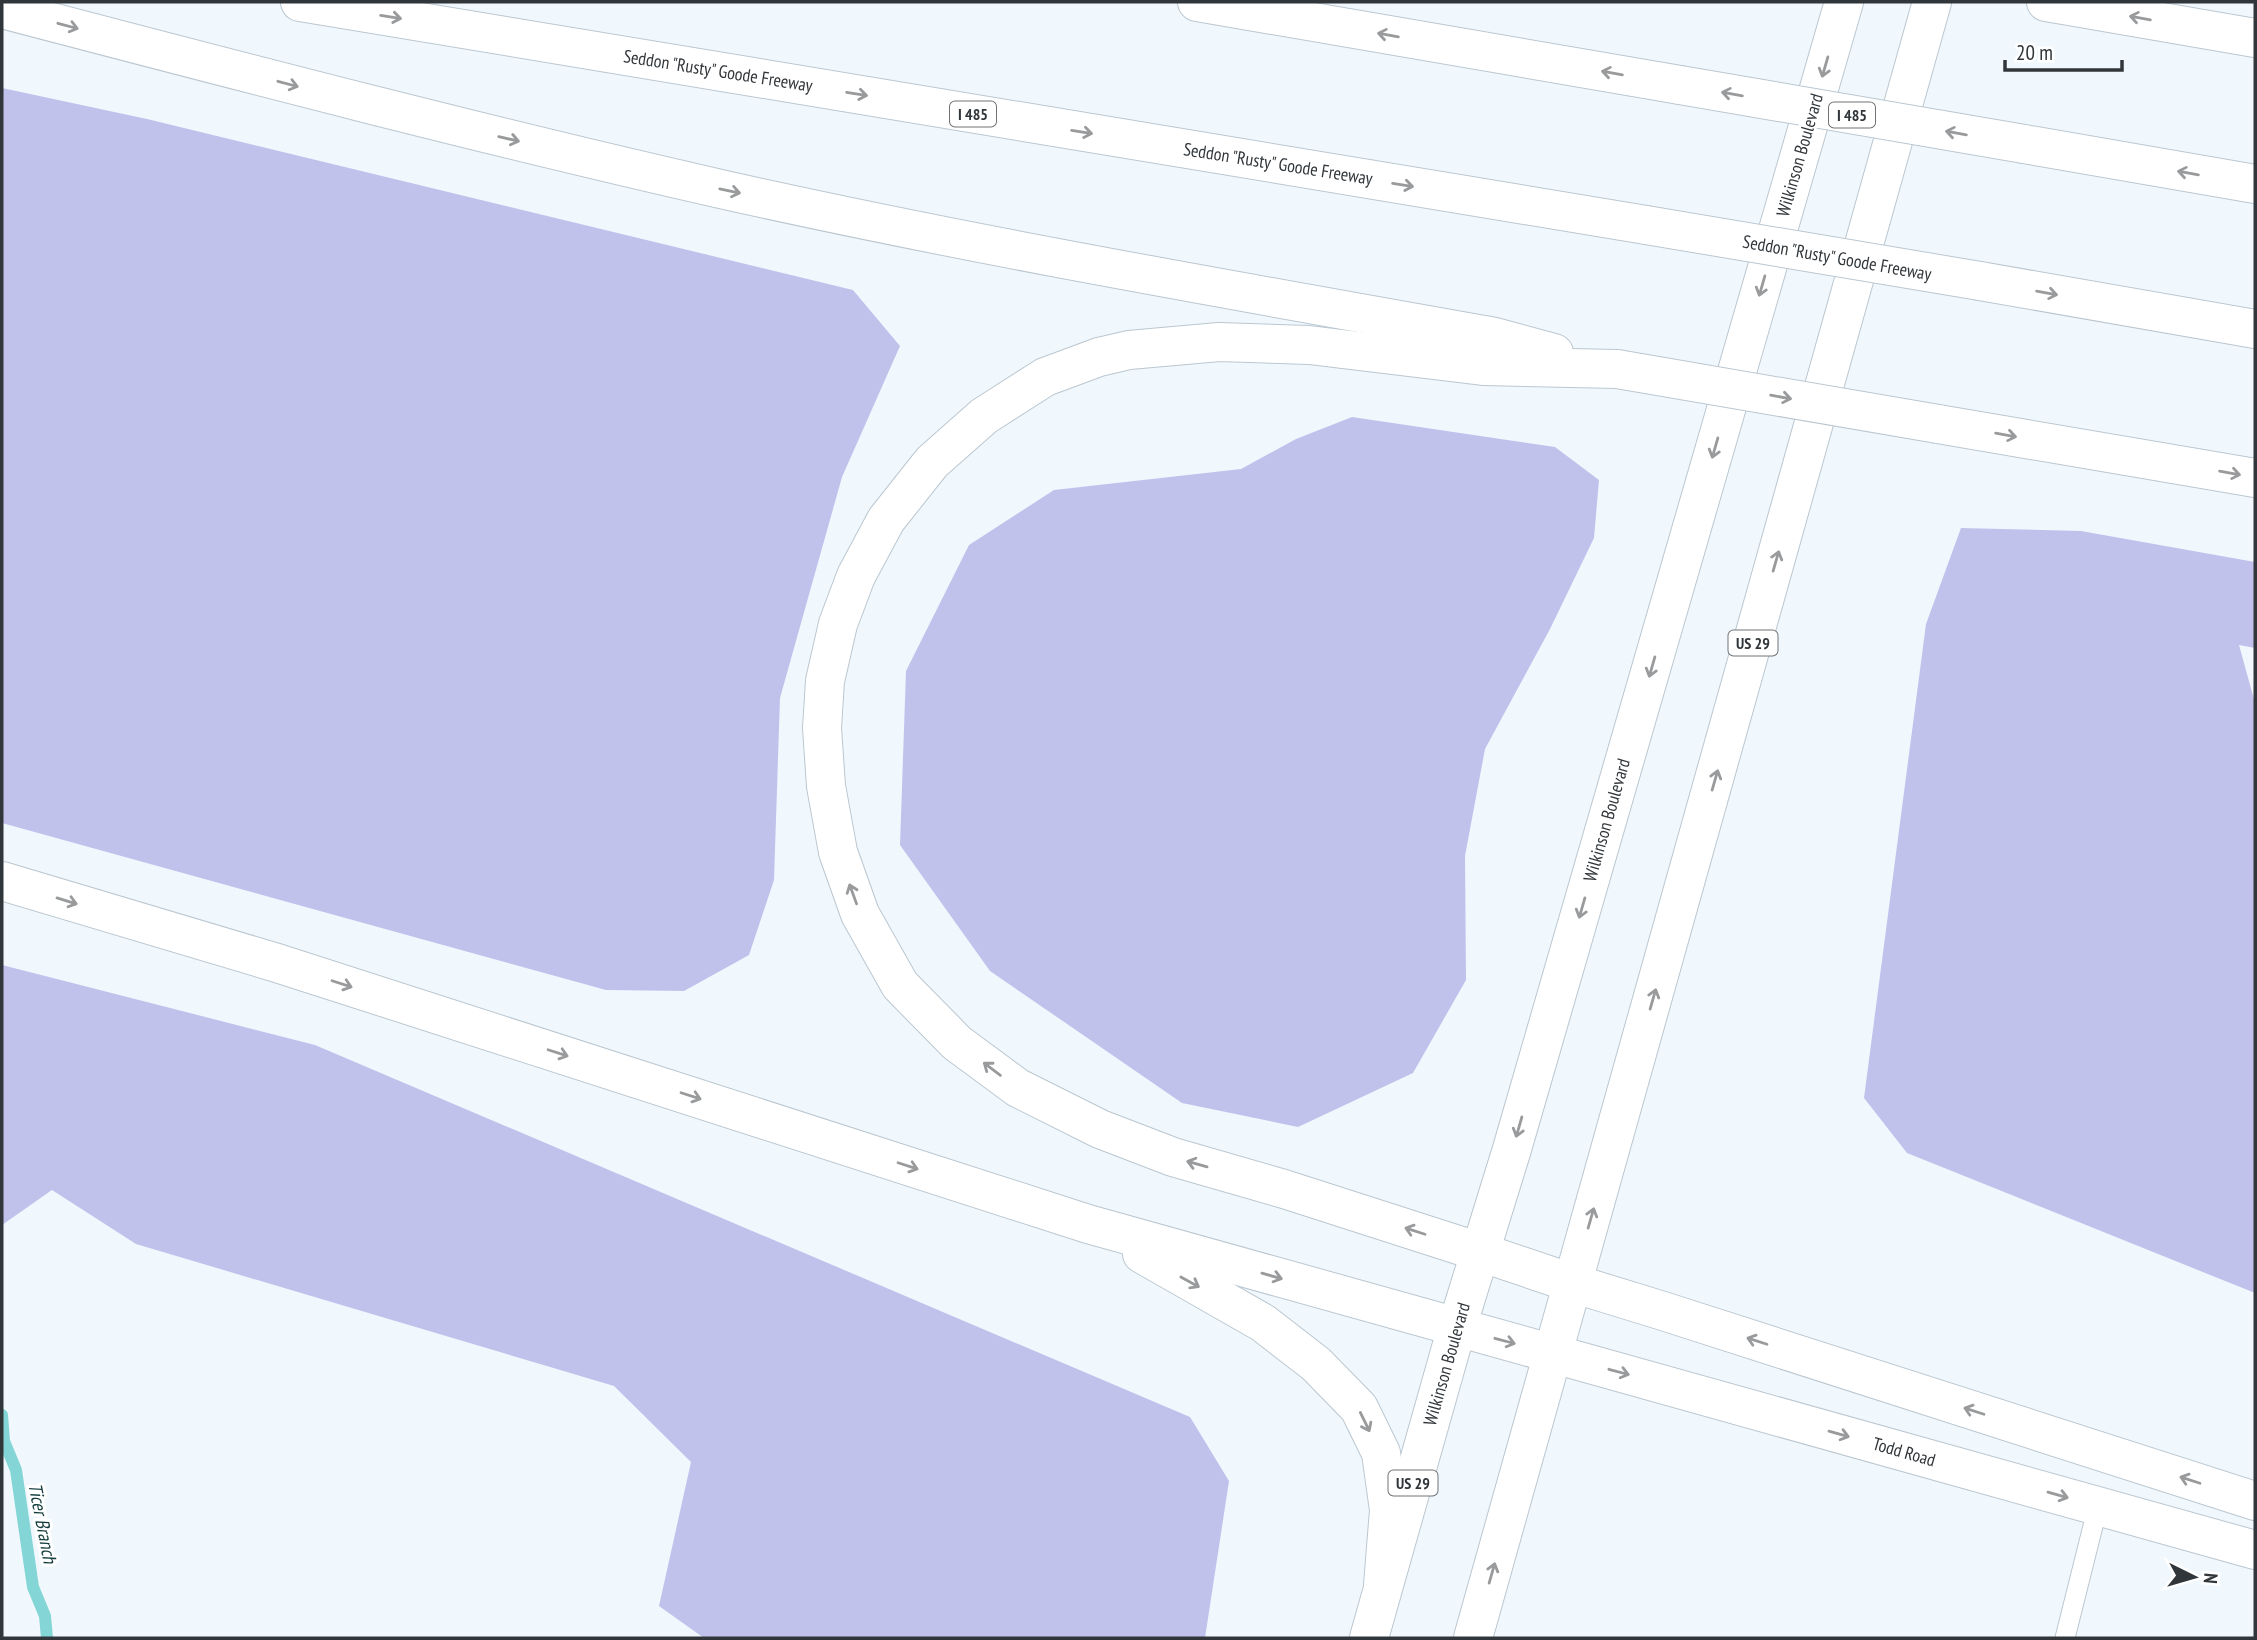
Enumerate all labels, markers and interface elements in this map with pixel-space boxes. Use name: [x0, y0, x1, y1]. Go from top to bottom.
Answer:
one-way arrow: [379, 11, 402, 24]
one-way arrow: [2129, 11, 2152, 24]
one-way arrow: [56, 20, 79, 33]
one-way arrow: [1377, 28, 1400, 41]
scale bar: [2005, 28, 2122, 72]
text: 20 m: [2016, 39, 2053, 66]
street label: Seddon "Rusty" Goode Freeway: [622, 44, 815, 97]
one-way arrow: [1818, 56, 1831, 78]
one-way arrow: [1602, 66, 1624, 79]
one-way arrow: [276, 78, 299, 91]
one-way arrow: [1721, 87, 1744, 100]
one-way arrow: [845, 88, 868, 101]
street label: Wilkinson Boulevard: [1771, 91, 1828, 219]
road number: I 485: [950, 102, 996, 126]
road number: I 485: [1829, 102, 1875, 127]
one-way arrow: [1070, 126, 1093, 139]
one-way arrow: [1945, 126, 1968, 139]
one-way arrow: [497, 133, 520, 146]
street label: Seddon "Rusty" Goode Freeway: [1182, 137, 1375, 190]
one-way arrow: [2177, 165, 2200, 179]
one-way arrow: [1391, 179, 1414, 192]
one-way arrow: [718, 184, 741, 198]
street label: Seddon "Rusty" Goode Freeway: [1741, 230, 1933, 285]
one-way arrow: [1755, 274, 1768, 297]
one-way arrow: [2035, 287, 2058, 300]
one-way arrow: [1769, 391, 1792, 404]
one-way arrow: [1994, 429, 2017, 442]
one-way arrow: [1708, 437, 1721, 459]
one-way arrow: [2218, 467, 2241, 480]
one-way arrow: [1770, 550, 1783, 573]
road number: US 29: [1728, 630, 1778, 656]
one-way arrow: [1644, 656, 1657, 678]
street label: Wilkinson Boulevard: [1578, 756, 1635, 884]
one-way arrow: [1709, 769, 1722, 791]
one-way arrow: [846, 883, 858, 905]
one-way arrow: [56, 895, 78, 908]
one-way arrow: [1574, 897, 1587, 919]
one-way arrow: [330, 979, 352, 991]
one-way arrow: [1647, 988, 1660, 1010]
one-way arrow: [547, 1048, 569, 1061]
one-way arrow: [983, 1061, 1002, 1076]
one-way arrow: [680, 1091, 702, 1103]
one-way arrow: [1511, 1116, 1524, 1138]
one-way arrow: [1187, 1156, 1209, 1169]
one-way arrow: [897, 1160, 919, 1173]
one-way arrow: [1585, 1207, 1598, 1229]
one-way arrow: [1404, 1224, 1426, 1236]
one-way arrow: [1260, 1270, 1282, 1283]
one-way arrow: [1179, 1276, 1200, 1289]
street label: Wilkinson Boulevard: [1418, 1300, 1475, 1428]
one-way arrow: [1747, 1334, 1769, 1346]
one-way arrow: [1494, 1335, 1516, 1348]
one-way arrow: [1608, 1367, 1630, 1380]
one-way arrow: [1963, 1403, 1985, 1416]
one-way arrow: [1359, 1411, 1373, 1432]
one-way arrow: [1827, 1428, 1849, 1441]
street label: Todd Road: [1870, 1432, 1938, 1471]
road number: US 29: [1388, 1470, 1438, 1496]
one-way arrow: [2180, 1473, 2202, 1486]
water label: Ticer Branch: [23, 1481, 63, 1567]
one-way arrow: [2046, 1489, 2068, 1502]
north arrow: [2159, 1542, 2229, 1612]
one-way arrow: [1486, 1562, 1499, 1584]
text: N: [2199, 1572, 2223, 1585]

